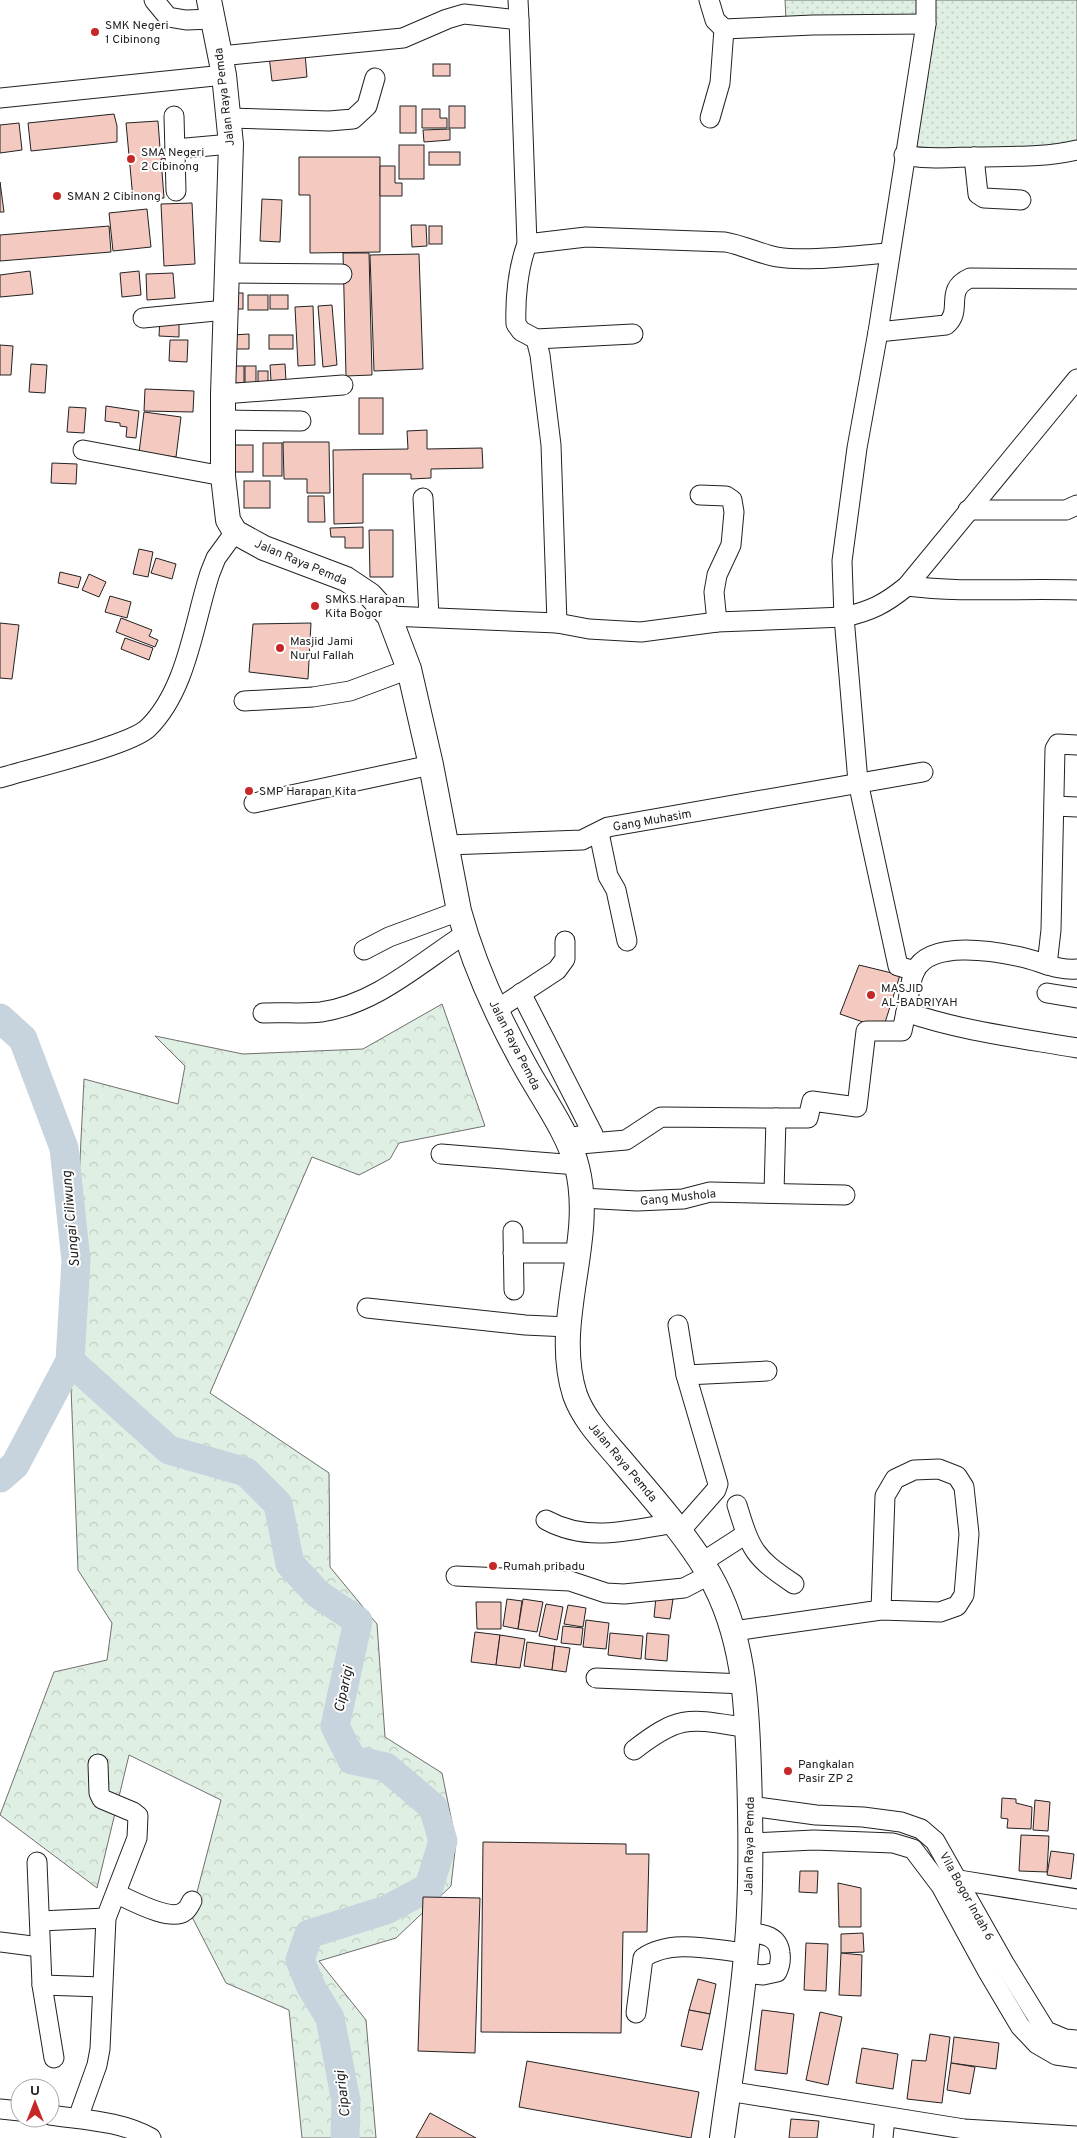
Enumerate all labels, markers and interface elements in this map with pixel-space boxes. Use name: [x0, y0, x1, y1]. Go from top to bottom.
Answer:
place label: SMK Negeri 1 Cibinong: [105, 18, 169, 48]
marker: SMK Negeri 1 Cibinong: [89, 26, 101, 38]
street label: Jalan Raya Pemda: [211, 47, 239, 147]
place label: SMA Negeri 2 Cibinong: [141, 145, 204, 175]
marker: SMA Negeri 2 Cibinong: [125, 153, 137, 165]
place label: SMAN 2 Cibinong: [67, 189, 161, 205]
marker: SMAN 2 Cibinong: [51, 190, 63, 202]
street label: Jalan Raya Pemda: [252, 536, 349, 590]
place label: SMKS Harapan Kita Bogor: [325, 592, 405, 622]
marker: SMKS Harapan Kita Bogor: [309, 600, 321, 612]
place label: Masjid Jami Nurul Fallah: [290, 634, 354, 664]
marker: Masjid Jami Nurul Fallah: [274, 642, 286, 654]
place label: SMP Harapan Kita: [259, 784, 356, 800]
marker: SMP Harapan Kita: [243, 785, 255, 797]
street label: Gang Muhasim: [612, 806, 693, 836]
place label: MASJID AL-BADRIYAH: [881, 981, 958, 1011]
marker: MASJID AL-BADRIYAH: [865, 989, 877, 1001]
street label: Jalan Raya Pemda: [485, 998, 544, 1093]
water label: Sungai Ciliwung: [59, 1170, 84, 1268]
street label: Gang Mushola: [639, 1186, 717, 1210]
street label: Jalan Raya Pemda: [584, 1420, 660, 1506]
place label: Rumah pribadu: [503, 1559, 585, 1575]
marker: Rumah pribadu: [487, 1560, 499, 1572]
water label: Ciparigi: [331, 1663, 358, 1714]
place label: Pangkalan Pasir ZP 2: [798, 1757, 854, 1787]
marker: Pangkalan Pasir ZP 2: [782, 1765, 794, 1777]
street label: Jalan Raya Pemda: [741, 1796, 759, 1896]
street label: Vila Bogor Indah 6: [935, 1849, 997, 1944]
water label: Ciparigi: [332, 2068, 355, 2118]
north arrow: [10, 2078, 60, 2128]
text: U: [30, 2083, 40, 2100]

